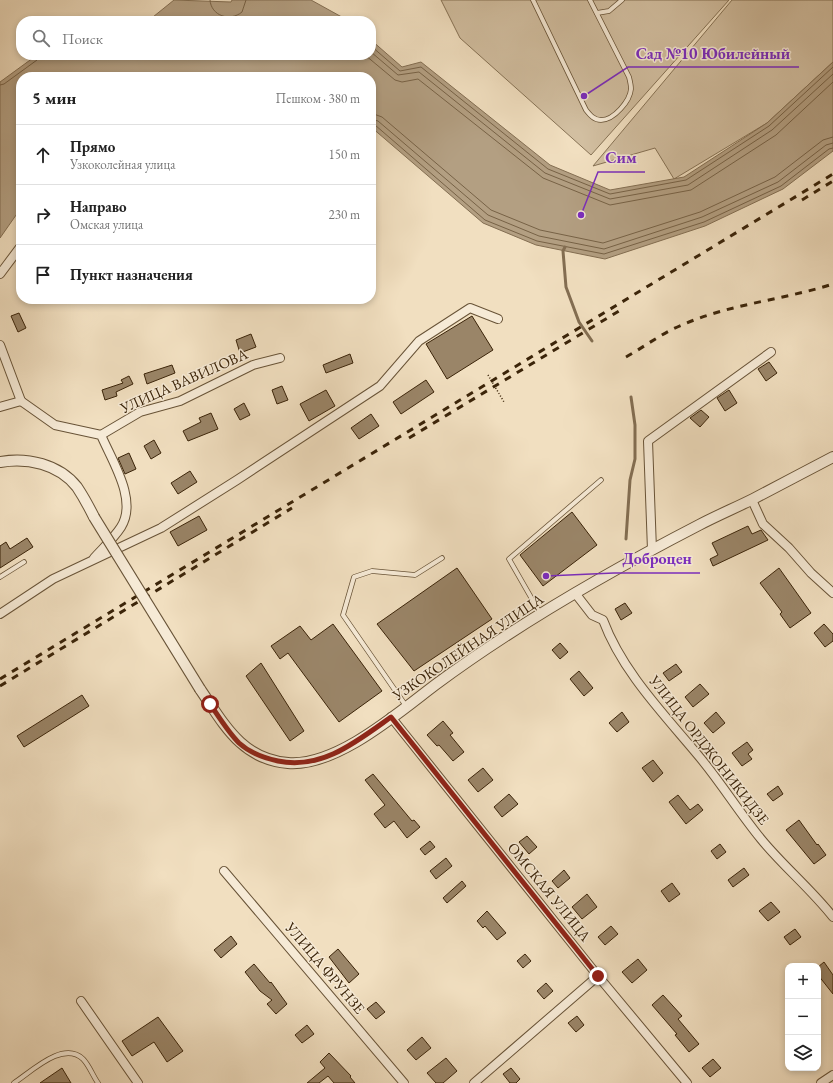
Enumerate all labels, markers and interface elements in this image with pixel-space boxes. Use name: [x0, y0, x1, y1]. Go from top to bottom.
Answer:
search box: [16, 16, 376, 60]
icon: search: [30, 27, 52, 49]
text: Поиск: [62, 29, 103, 48]
callout: Сад №10 Юбилейный: [628, 39, 799, 67]
text: Сад №10 Юбилейный: [636, 43, 791, 64]
text: 5 мин: [32, 87, 76, 109]
text: Пешком · 380 m: [276, 90, 360, 107]
text: Прямо: [70, 137, 115, 156]
icon: ahead: [32, 144, 54, 166]
callout: Сим: [598, 144, 645, 172]
text: 150 m: [329, 146, 360, 163]
text: Сим: [605, 147, 637, 168]
text: Узкоколейная улица: [70, 156, 175, 173]
text: Направо: [70, 197, 127, 216]
icon: right: [32, 204, 54, 226]
text: 230 m: [329, 206, 360, 223]
text: Омская улица: [70, 216, 143, 233]
icon: arrive: [32, 264, 54, 286]
text: Пункт назначения: [70, 265, 193, 284]
street label: УЛИЦА ВАВИЛОВА: [116, 344, 251, 418]
callout: Доброцен: [614, 545, 700, 573]
text: Доброцен: [622, 548, 692, 569]
street label: УЗКОКОЛЕЙНАЯ УЛИЦА: [388, 589, 547, 705]
street label: УЛИЦА ОРДЖОНИКИДЗЕ: [645, 671, 774, 828]
route start: [201, 695, 219, 713]
street label: ОМСКАЯ УЛИЦА: [504, 838, 596, 946]
street label: УЛИЦА ФРУНЗЕ: [281, 917, 370, 1018]
map controls: [785, 963, 821, 1071]
button: +: [785, 963, 821, 999]
route end: [589, 967, 607, 985]
button: −: [785, 999, 821, 1035]
button: layers: [785, 1035, 821, 1071]

